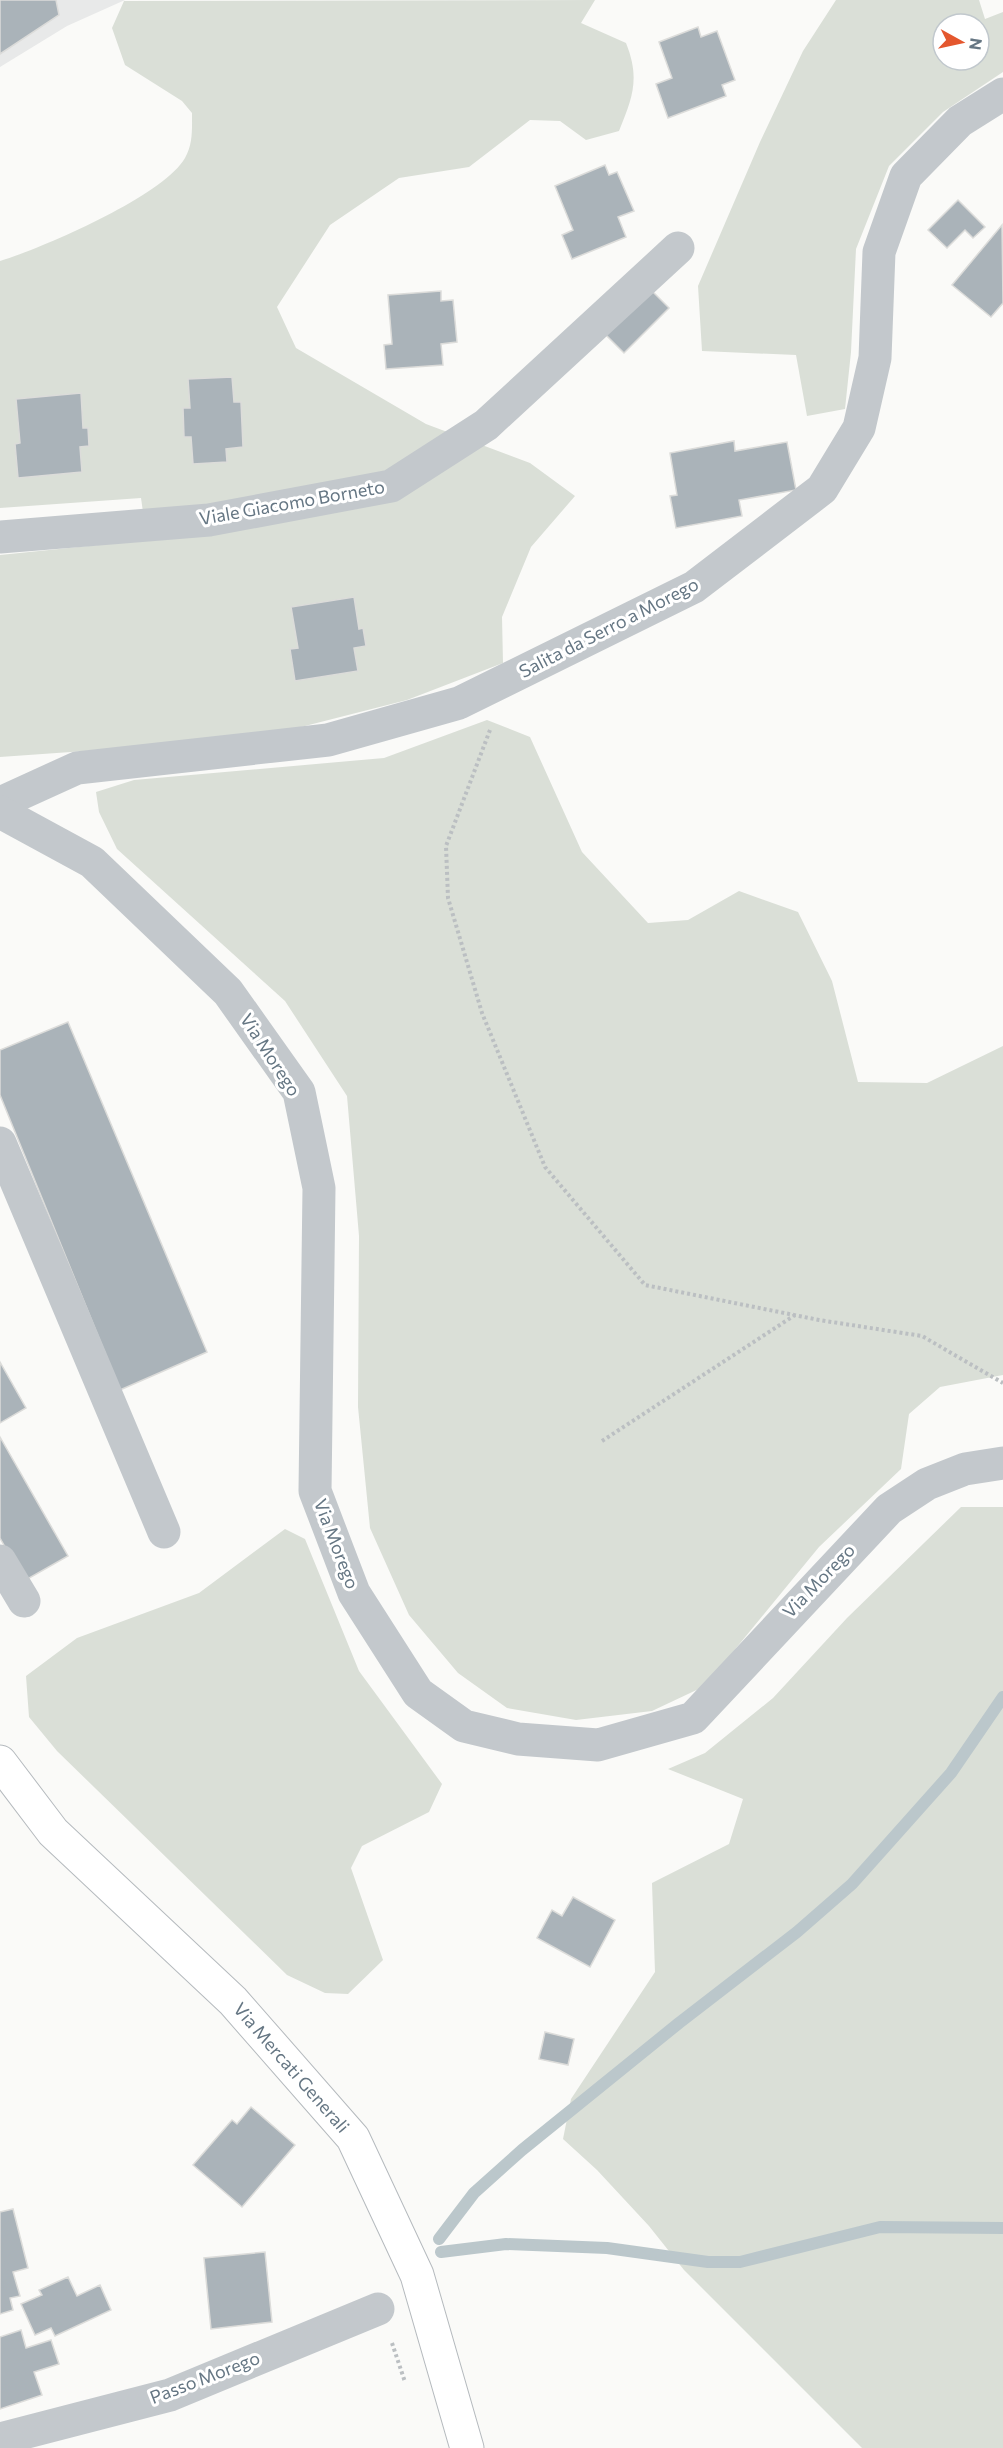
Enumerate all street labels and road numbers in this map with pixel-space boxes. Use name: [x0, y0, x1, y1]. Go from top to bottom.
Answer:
street label: Viale Giacomo Borneto: [197, 475, 386, 529]
street label: Salita da Serro a Morego: [515, 572, 702, 682]
street label: Via Morego: [236, 1009, 306, 1100]
street label: Via Morego: [310, 1496, 364, 1592]
street label: Via Morego: [778, 1539, 859, 1622]
street label: Via Mercati Generali: [229, 1998, 354, 2137]
street label: Passo Morego: [147, 2346, 263, 2408]

